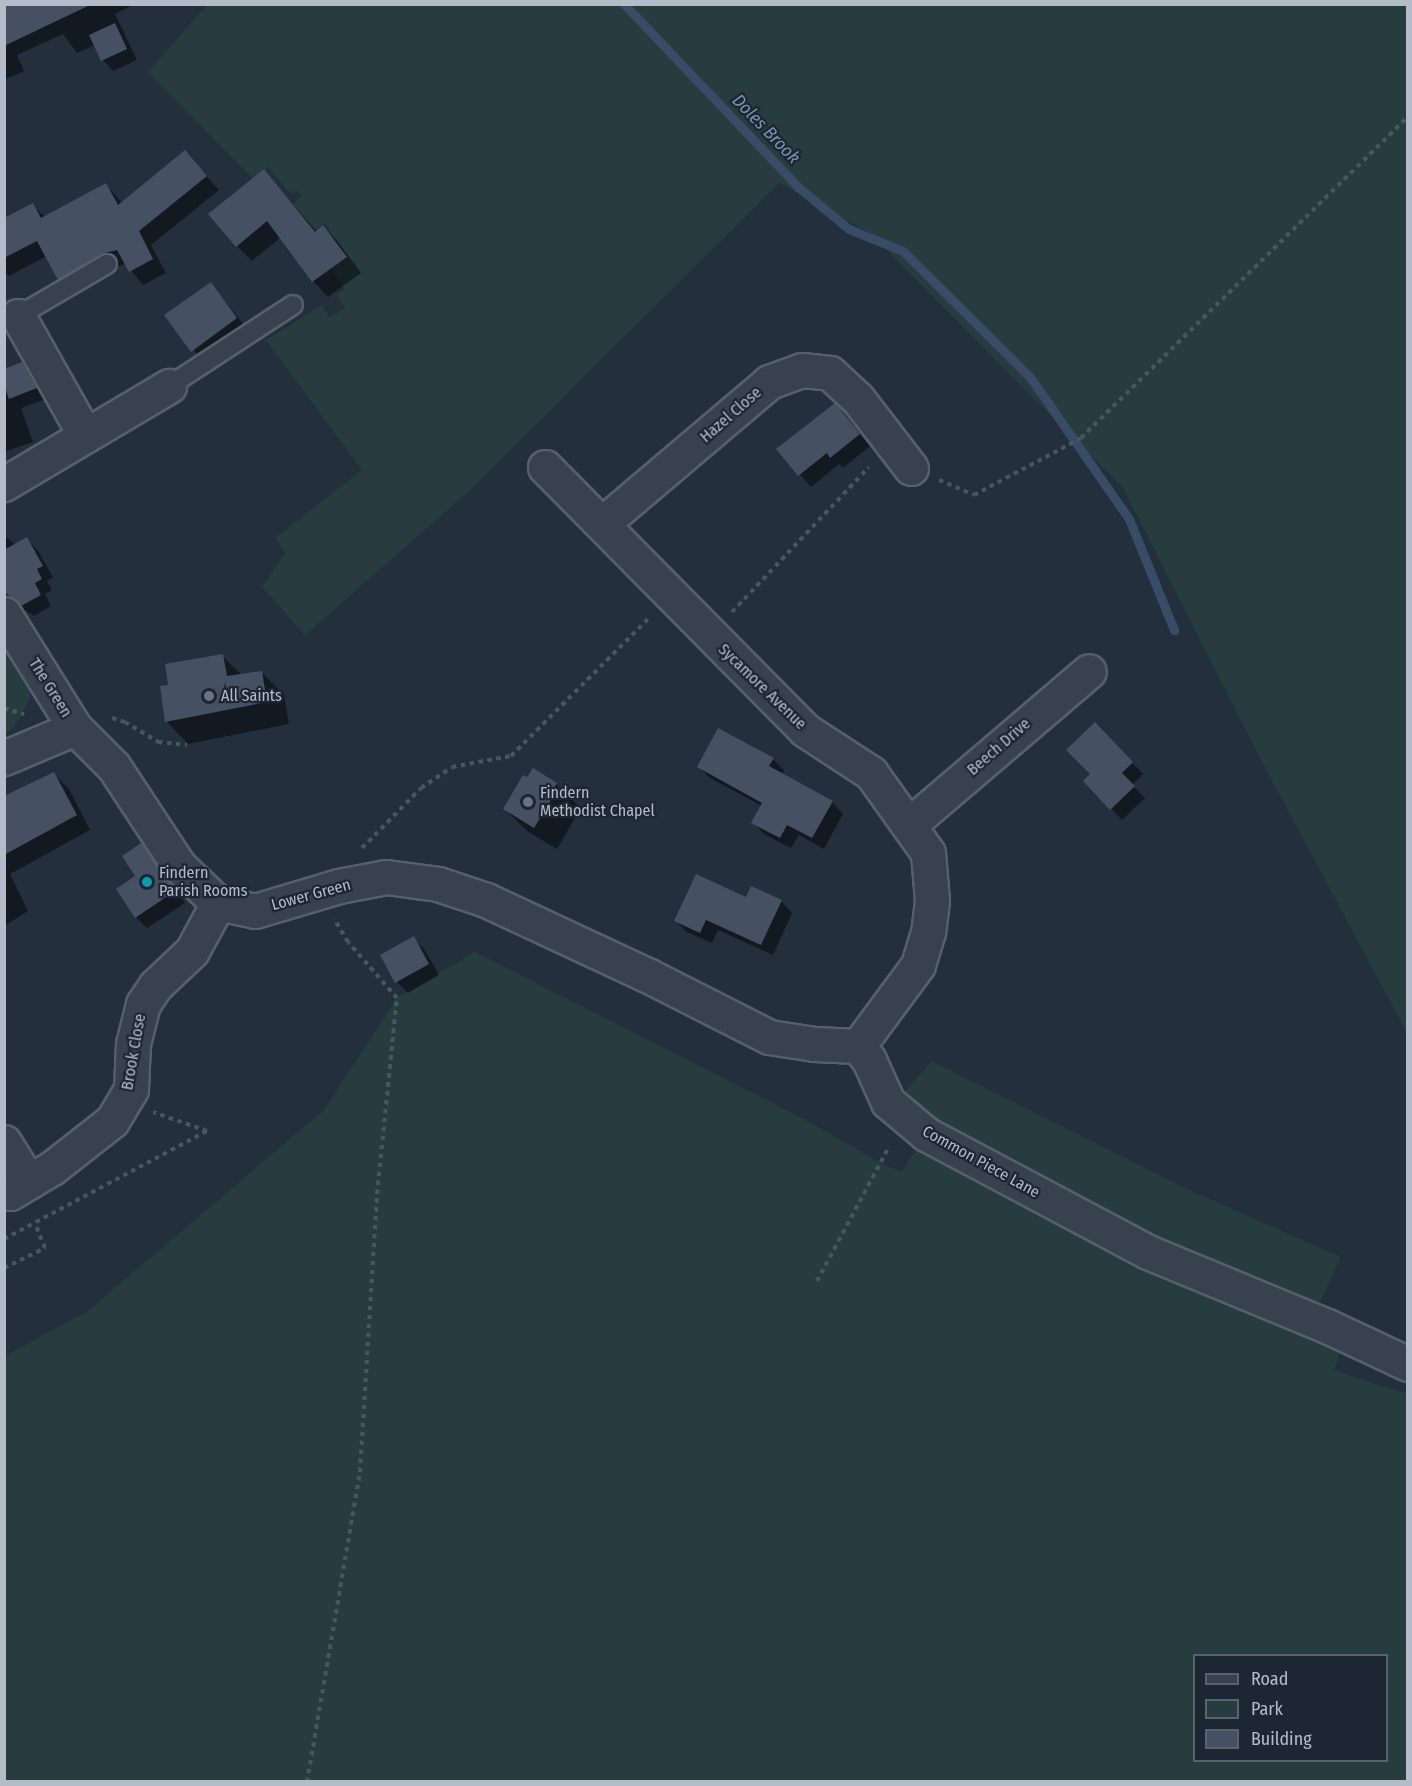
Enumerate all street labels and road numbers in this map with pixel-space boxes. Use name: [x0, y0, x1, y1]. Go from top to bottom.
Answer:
street label: Hazel Close: [696, 383, 766, 447]
street label: Sycamore Avenue: [714, 640, 810, 734]
street label: The Green: [24, 655, 76, 721]
street label: Beech Drive: [963, 714, 1035, 780]
street label: Lower Green: [269, 875, 353, 915]
street label: Brook Close: [118, 1012, 150, 1092]
street label: Common Piece Lane: [919, 1122, 1043, 1202]

